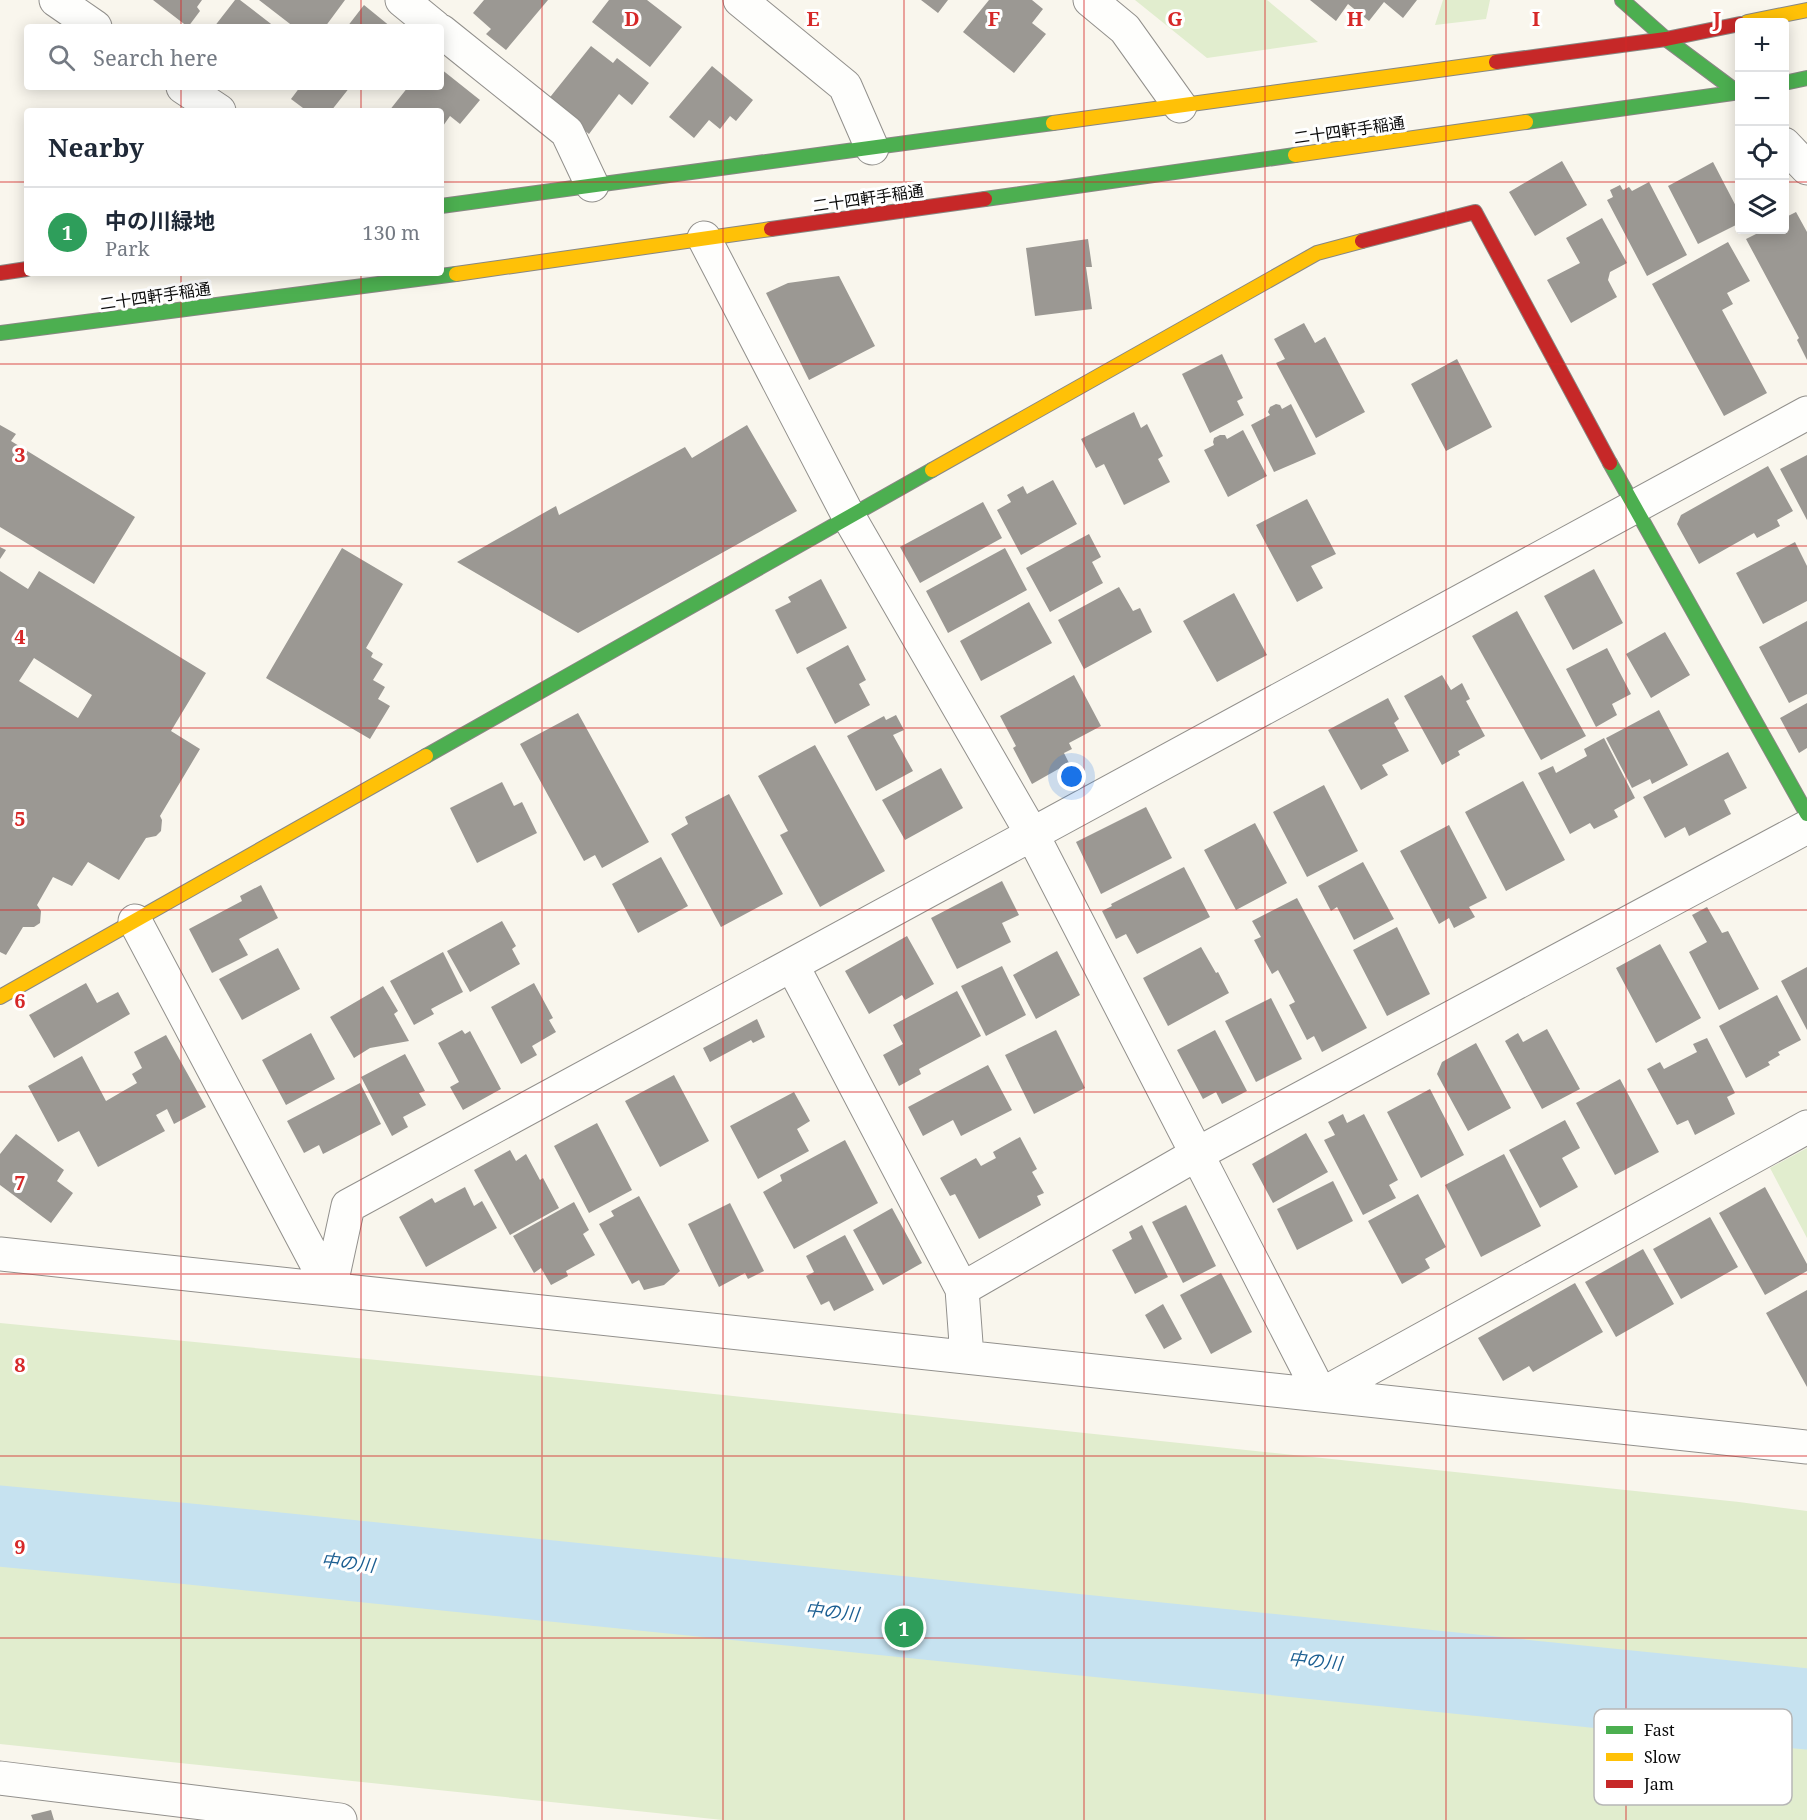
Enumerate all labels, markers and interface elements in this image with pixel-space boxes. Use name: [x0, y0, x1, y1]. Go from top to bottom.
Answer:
text: D: [624, 5, 640, 32]
text: E: [806, 5, 820, 32]
text: F: [988, 5, 1000, 32]
text: G: [1167, 5, 1183, 32]
text: H: [1347, 5, 1363, 32]
text: I: [1532, 5, 1540, 32]
text: J: [1712, 5, 1721, 32]
map controls: [1735, 18, 1789, 234]
button: +: [1735, 18, 1789, 72]
search box: [24, 24, 444, 90]
icon: search: [45, 41, 78, 74]
text: Search here: [93, 42, 218, 72]
button: −: [1735, 72, 1789, 126]
street label: 二十四軒手稲通: [1292, 111, 1406, 149]
button: locate: [1735, 126, 1789, 180]
text: Nearby: [48, 129, 144, 165]
street label: 二十四軒手稲通: [811, 179, 925, 217]
button: layers: [1735, 180, 1789, 234]
text: 中の川緑地: [105, 205, 215, 235]
text: 1: [62, 219, 73, 246]
text: 130 m: [362, 219, 420, 246]
text: Park: [105, 235, 149, 262]
street label: 二十四軒手稲通: [98, 277, 212, 315]
text: 3: [14, 441, 26, 468]
text: 4: [14, 623, 26, 650]
your location: [1057, 762, 1086, 791]
text: 5: [14, 805, 26, 832]
text: 6: [14, 987, 26, 1014]
text: 7: [14, 1169, 26, 1196]
text: 8: [14, 1351, 26, 1378]
text: 9: [14, 1533, 26, 1560]
water label: 中の川: [320, 1547, 378, 1577]
water label: 中の川: [804, 1596, 862, 1626]
pin: 1: [884, 1606, 924, 1650]
water label: 中の川: [1287, 1645, 1345, 1675]
legend: [1594, 1709, 1792, 1805]
text: Fast: [1644, 1719, 1675, 1741]
text: Slow: [1644, 1746, 1681, 1768]
text: Jam: [1643, 1773, 1674, 1795]

